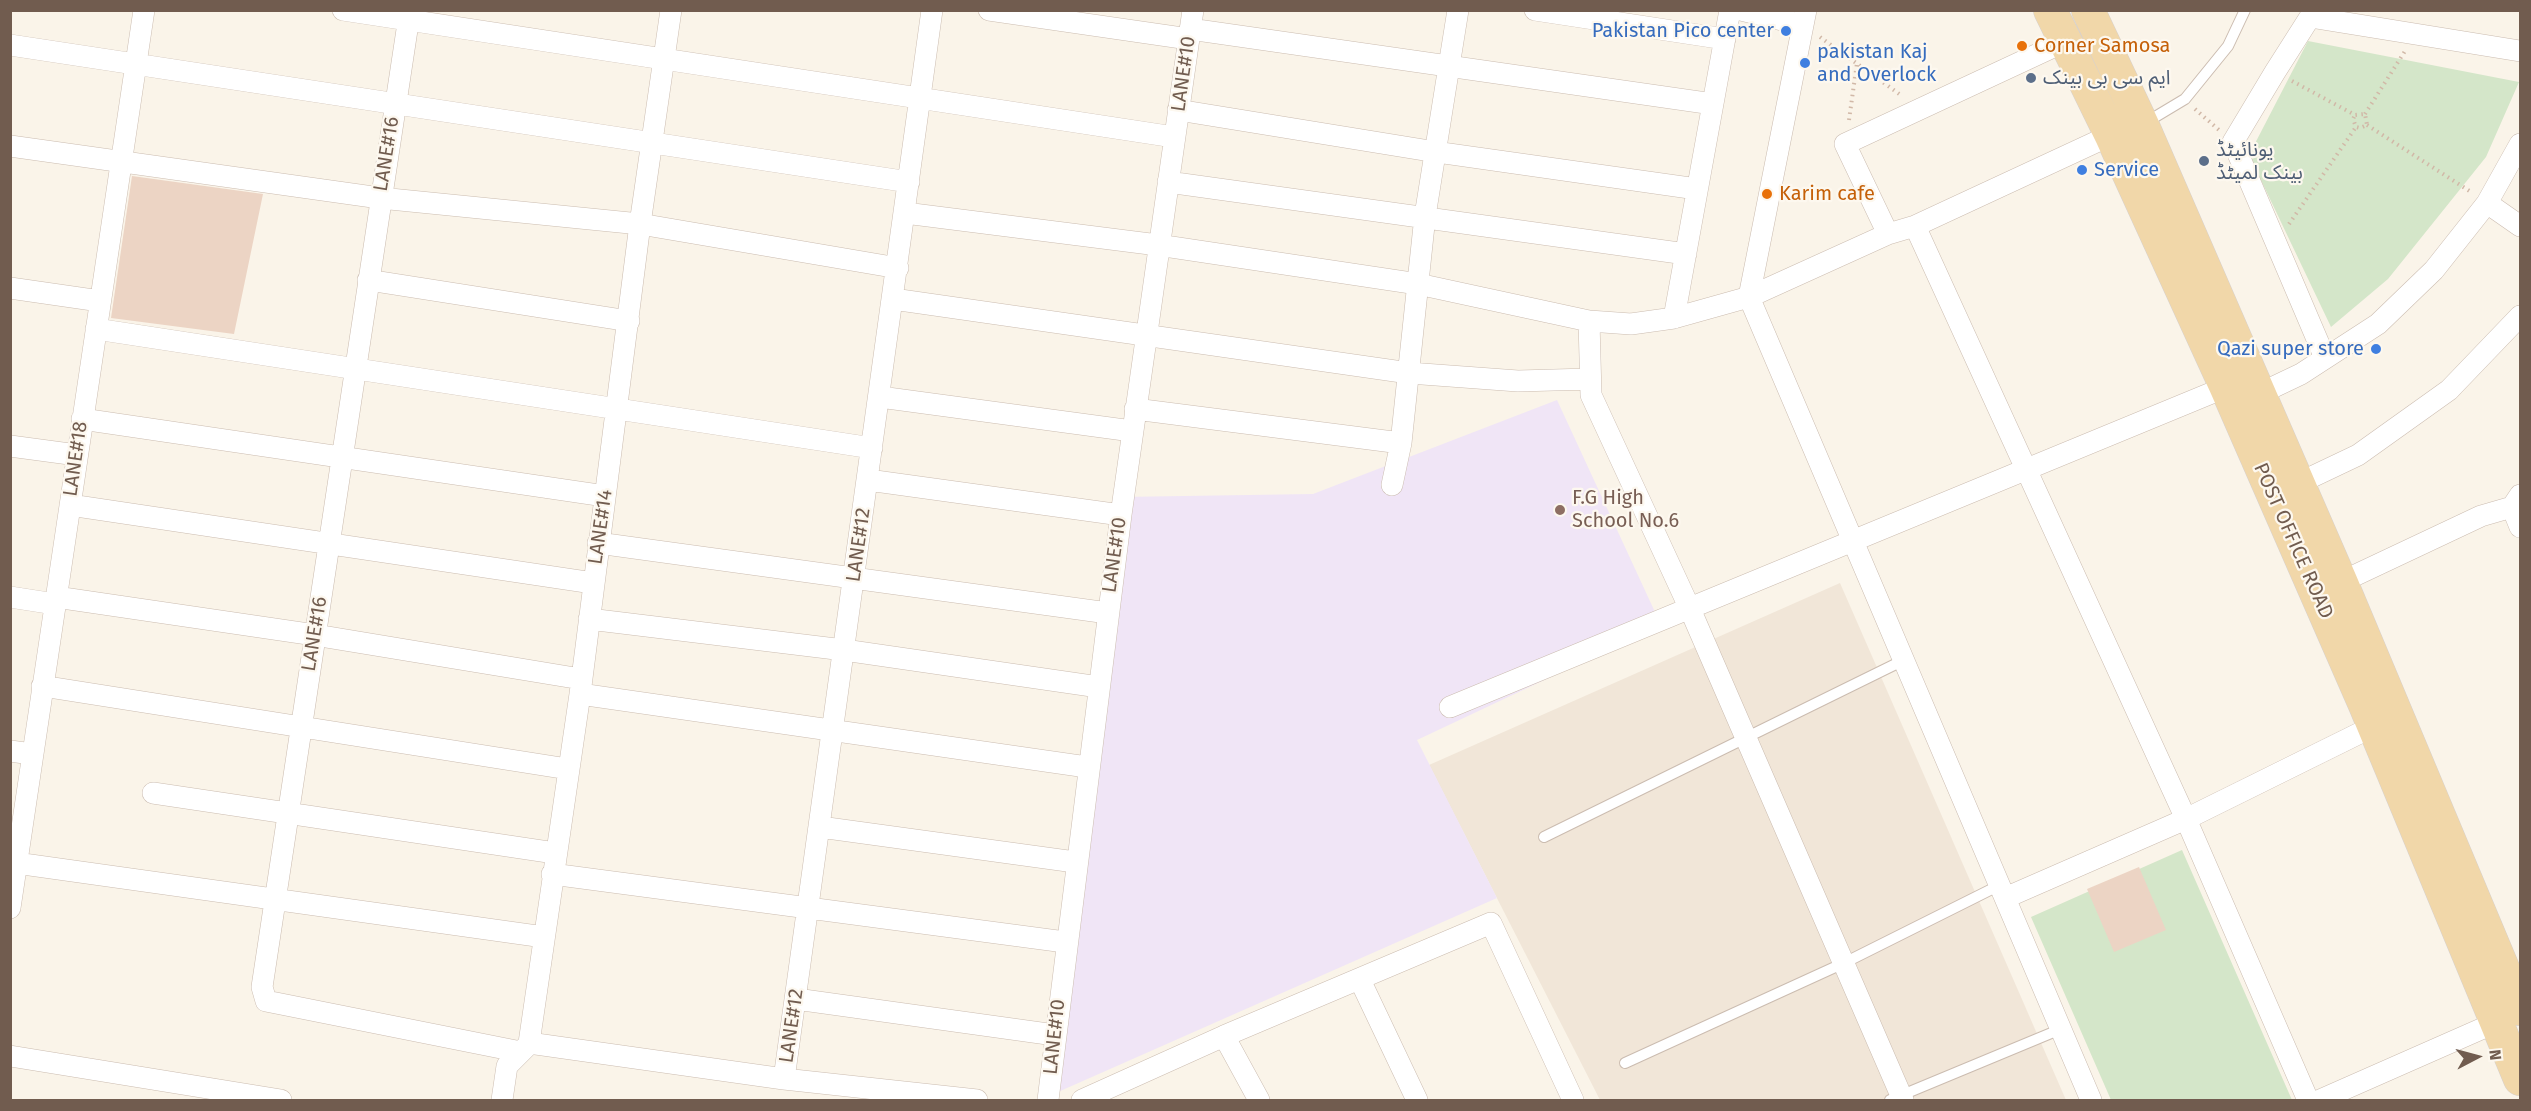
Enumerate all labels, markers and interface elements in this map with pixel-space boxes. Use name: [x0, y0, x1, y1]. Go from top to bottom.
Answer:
place label: Pakistan Pico center: [1592, 19, 1774, 43]
marker: Pakistan Pico center: [1779, 24, 1793, 38]
place label: Corner Samosa: [2034, 34, 2170, 58]
street label: LANE#10: [1167, 35, 1201, 113]
marker: Corner Samosa: [2015, 39, 2029, 53]
place label: pakistan Kaj and Overlock: [1817, 40, 1936, 87]
marker: pakistan Kaj and Overlock: [1798, 56, 1812, 70]
place label: ایم سی بی بینک: [2043, 66, 2171, 90]
marker: ایم سی بی بینک: [2024, 71, 2038, 85]
street label: LANE#16: [369, 115, 405, 193]
place label: یونائیٹڈ بینک لمیٹڈ: [2216, 138, 2303, 185]
marker: یونائیٹڈ بینک لمیٹڈ: [2197, 154, 2211, 168]
place label: Service: [2094, 158, 2159, 182]
marker: Service: [2075, 163, 2089, 177]
place label: Karim cafe: [1779, 182, 1875, 206]
marker: Karim cafe: [1760, 187, 1774, 201]
place label: Qazi super store: [2217, 337, 2364, 361]
marker: Qazi super store: [2369, 342, 2383, 356]
street label: LANE#18: [59, 420, 93, 498]
street label: POST OFFICE ROAD: [2248, 459, 2338, 623]
place label: F.G High School No.6: [1572, 486, 1679, 533]
street label: LANE#14: [584, 488, 618, 566]
marker: F.G High School No.6: [1553, 503, 1567, 517]
street label: LANE#12: [842, 506, 876, 584]
street label: LANE#10: [1098, 516, 1132, 594]
street label: LANE#16: [297, 595, 333, 673]
street label: LANE#12: [775, 987, 809, 1065]
street label: LANE#10: [1039, 998, 1071, 1076]
north arrow: [2447, 1027, 2507, 1087]
text: N: [2485, 1049, 2505, 1061]

